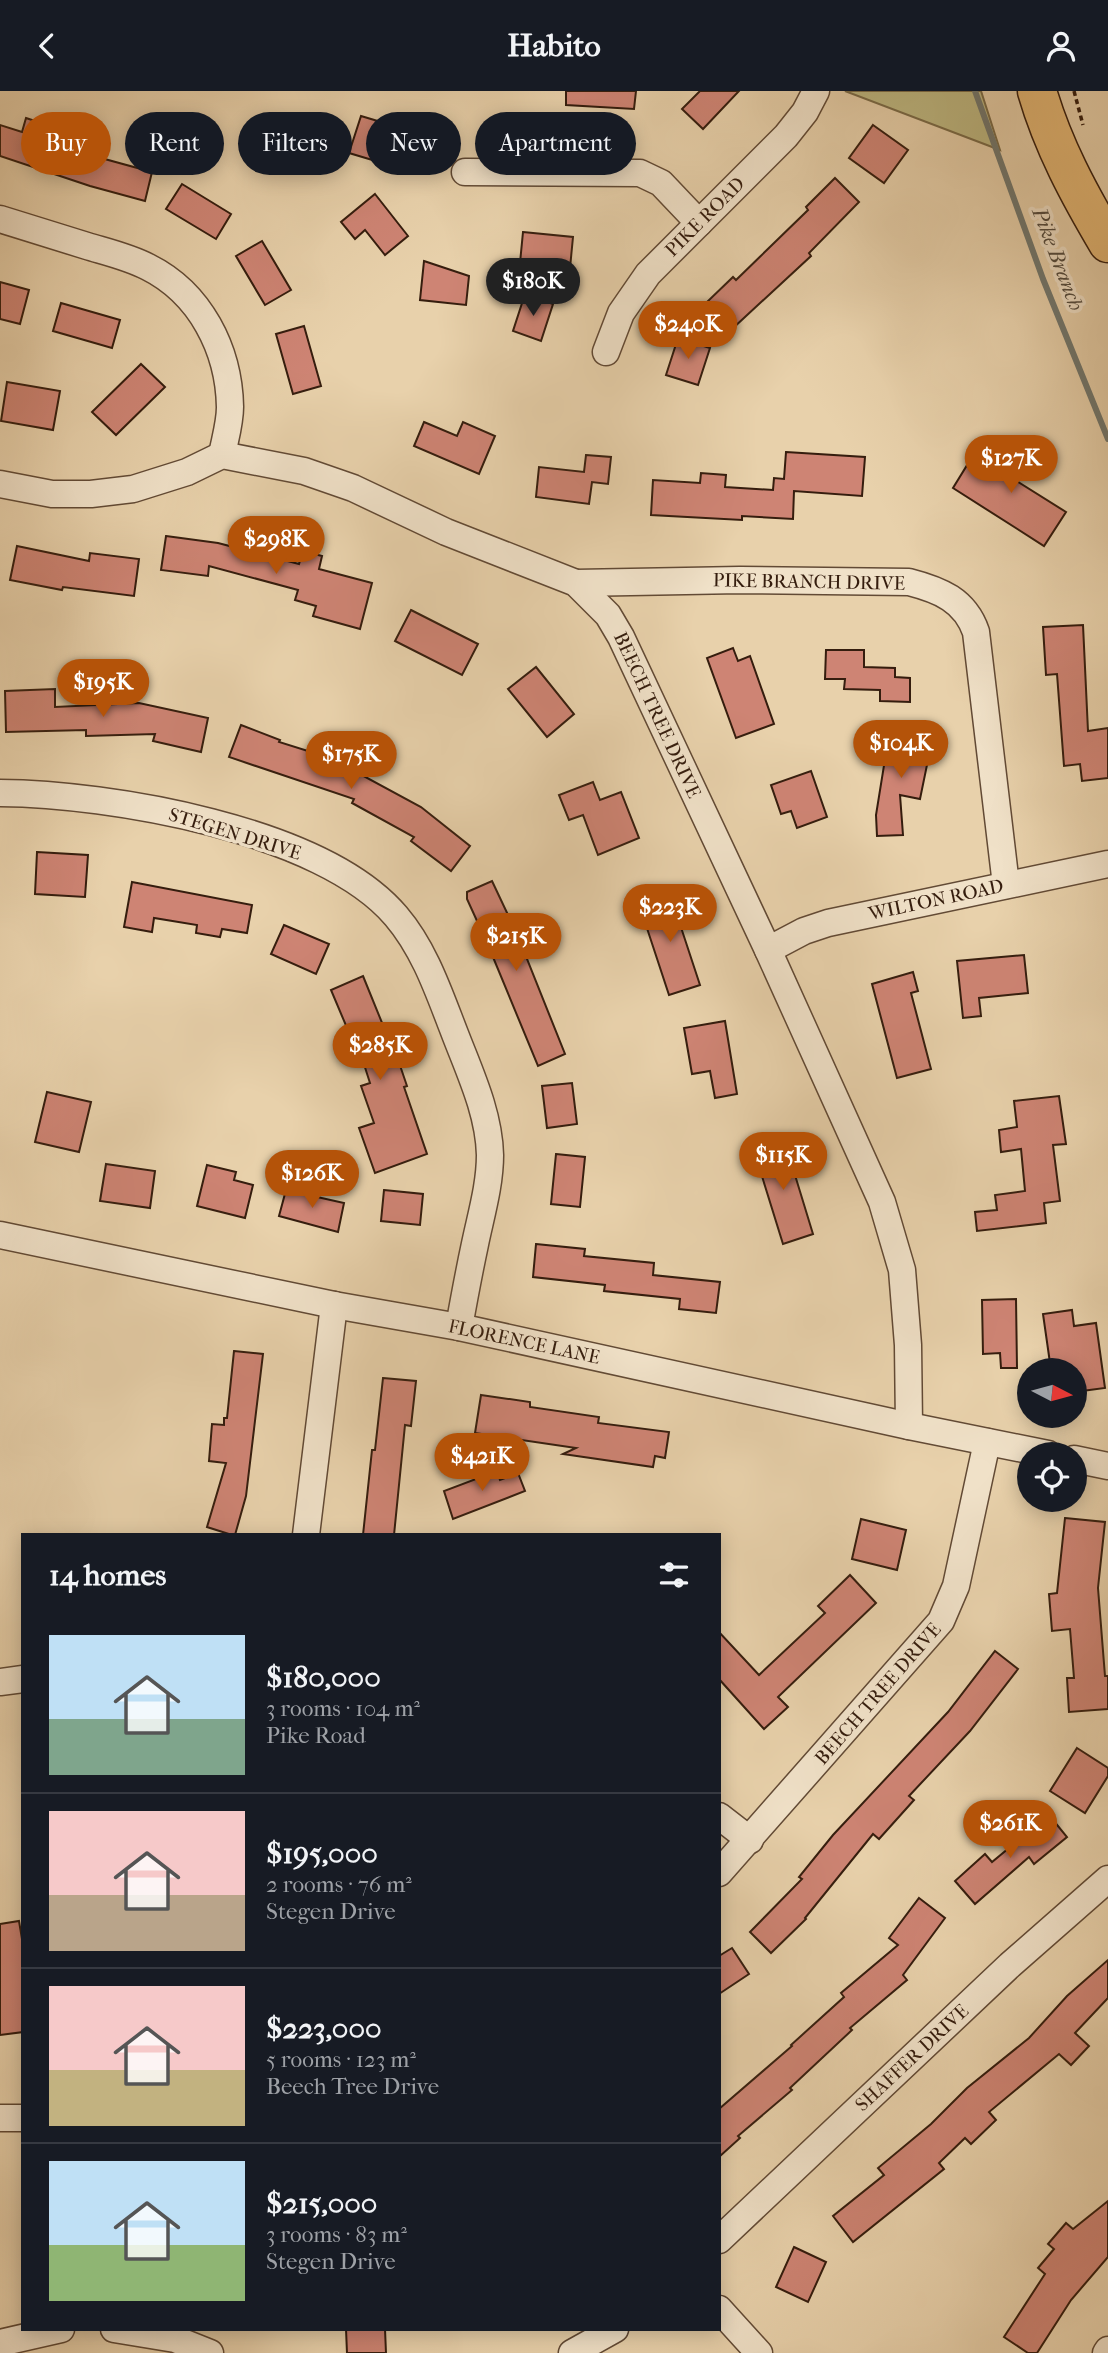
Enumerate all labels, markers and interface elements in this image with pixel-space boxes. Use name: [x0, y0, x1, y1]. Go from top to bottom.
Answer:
icon: back: [28, 27, 66, 65]
text: Habito: [507, 27, 601, 64]
icon: person: [1042, 27, 1080, 65]
chip: Buy: [21, 112, 111, 175]
chip: Rent: [125, 112, 224, 175]
chip: Filters: [238, 112, 352, 175]
chip: New: [366, 112, 461, 175]
chip: Apartment: [475, 112, 636, 175]
street label: PIKE ROAD: [661, 173, 749, 261]
water label: Pike Branch: [1027, 203, 1089, 314]
pin: $180K: [484, 259, 582, 318]
text: $180K: [502, 267, 564, 294]
pin: $240K: [639, 301, 737, 361]
text: $240K: [654, 310, 722, 337]
pin: $127K: [962, 435, 1060, 495]
text: $127K: [981, 444, 1041, 471]
pin: $298K: [227, 517, 325, 576]
text: $298K: [244, 525, 308, 552]
street label: PIKE BRANCH DRIVE: [713, 569, 906, 595]
street label: BEECH TREE DRIVE: [609, 628, 705, 802]
pin: $195K: [54, 659, 152, 719]
text: $195K: [73, 668, 133, 695]
pin: $104K: [852, 721, 950, 780]
text: $104K: [869, 729, 933, 756]
pin: $175K: [302, 731, 400, 791]
text: $175K: [322, 740, 380, 767]
street label: STEGEN DRIVE: [166, 803, 304, 865]
street label: WILTON ROAD: [865, 875, 1006, 925]
pin: $223K: [621, 885, 719, 944]
text: $223K: [639, 893, 701, 920]
pin: $215K: [467, 913, 565, 973]
text: $215K: [486, 922, 546, 949]
pin: $285K: [331, 1023, 429, 1082]
text: $285K: [349, 1031, 411, 1058]
pin: $115K: [734, 1133, 832, 1192]
text: $115K: [755, 1141, 811, 1168]
pin: $126K: [263, 1151, 361, 1210]
text: $126K: [281, 1159, 343, 1186]
street label: FLORENCE LANE: [446, 1315, 602, 1369]
north arrow: [1017, 1358, 1087, 1428]
map controls: [1017, 1358, 1087, 1512]
pin: $421K: [433, 1433, 531, 1493]
text: $421K: [451, 1442, 514, 1469]
button: locate: [1017, 1442, 1087, 1512]
icon: filters: [655, 1556, 693, 1594]
text: 14 homes: [49, 1558, 166, 1593]
street label: BEECH TREE DRIVE: [810, 1618, 946, 1769]
text: $180,000: [266, 1660, 381, 1695]
icon: home: [105, 1663, 189, 1747]
text: 3 rooms · 104 m²: [266, 1695, 420, 1722]
text: Pike Road: [266, 1722, 366, 1749]
pin: $261K: [961, 1801, 1059, 1860]
text: $261K: [979, 1809, 1041, 1836]
text: $195,000: [266, 1836, 378, 1871]
icon: home: [105, 1839, 189, 1923]
text: 2 rooms · 76 m²: [266, 1871, 412, 1898]
text: Stegen Drive: [266, 1898, 396, 1925]
street label: SHAFFER DRIVE: [851, 2000, 973, 2116]
text: $223,000: [266, 2011, 382, 2046]
icon: home: [105, 2014, 189, 2098]
text: 5 rooms · 123 m²: [266, 2046, 416, 2073]
text: Beech Tree Drive: [266, 2073, 439, 2100]
text: $215,000: [266, 2186, 377, 2221]
icon: home: [105, 2189, 189, 2273]
text: 3 rooms · 83 m²: [266, 2221, 407, 2248]
text: Stegen Drive: [266, 2248, 396, 2275]

